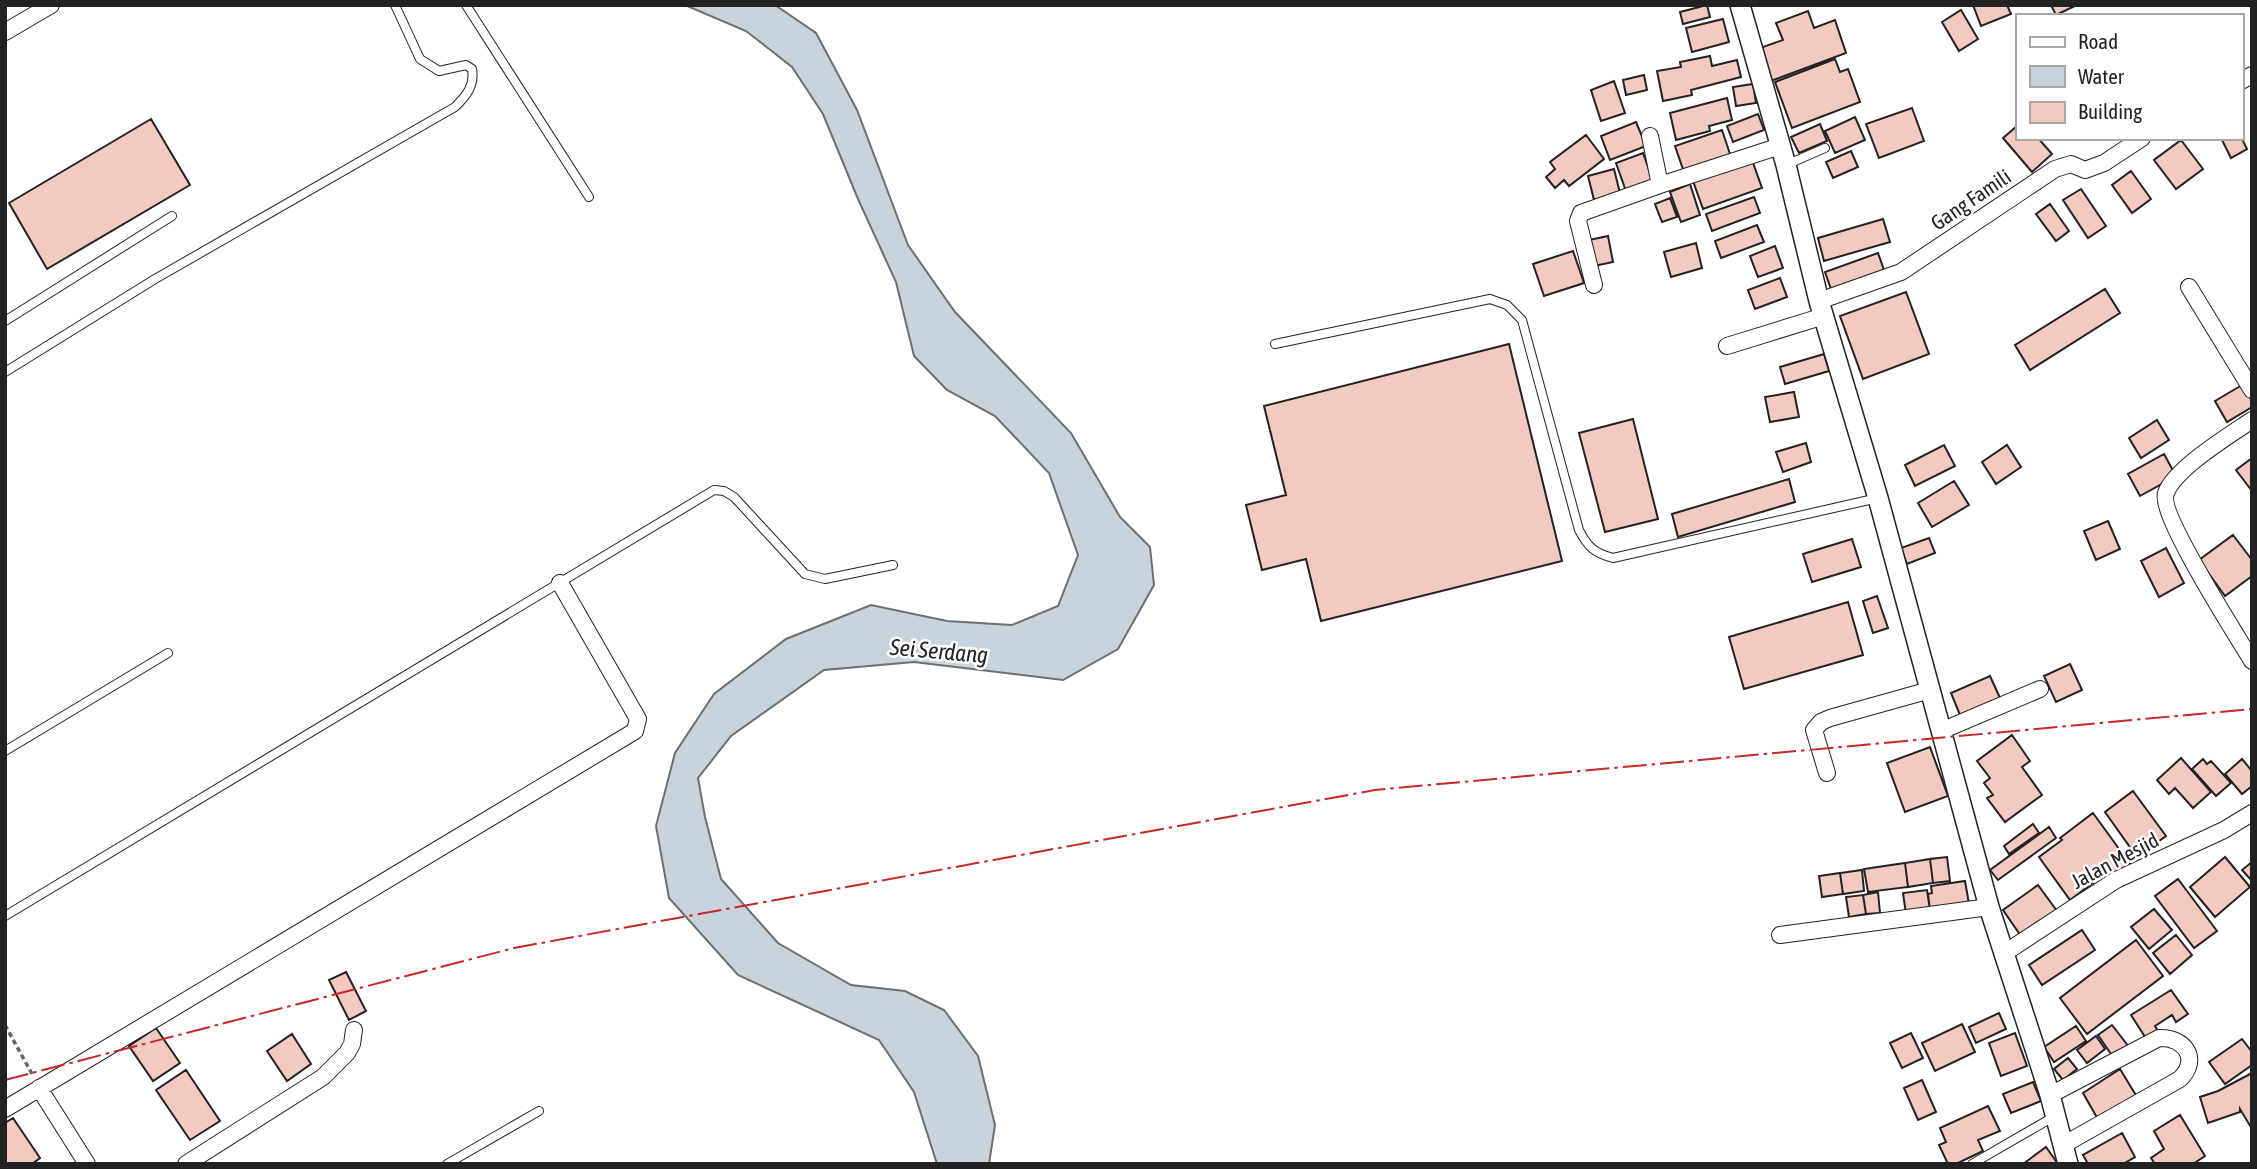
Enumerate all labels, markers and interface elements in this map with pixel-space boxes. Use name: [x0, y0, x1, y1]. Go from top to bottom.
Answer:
legend: [2016, 14, 2243, 140]
text: Road: [2078, 29, 2118, 53]
text: Water: [2078, 64, 2125, 88]
text: Building: [2078, 99, 2142, 123]
street label: Gang Famili: [1926, 164, 2015, 235]
water label: Sei Serdang: [888, 634, 989, 668]
street label: Jalan Mesjid: [2067, 827, 2162, 893]

